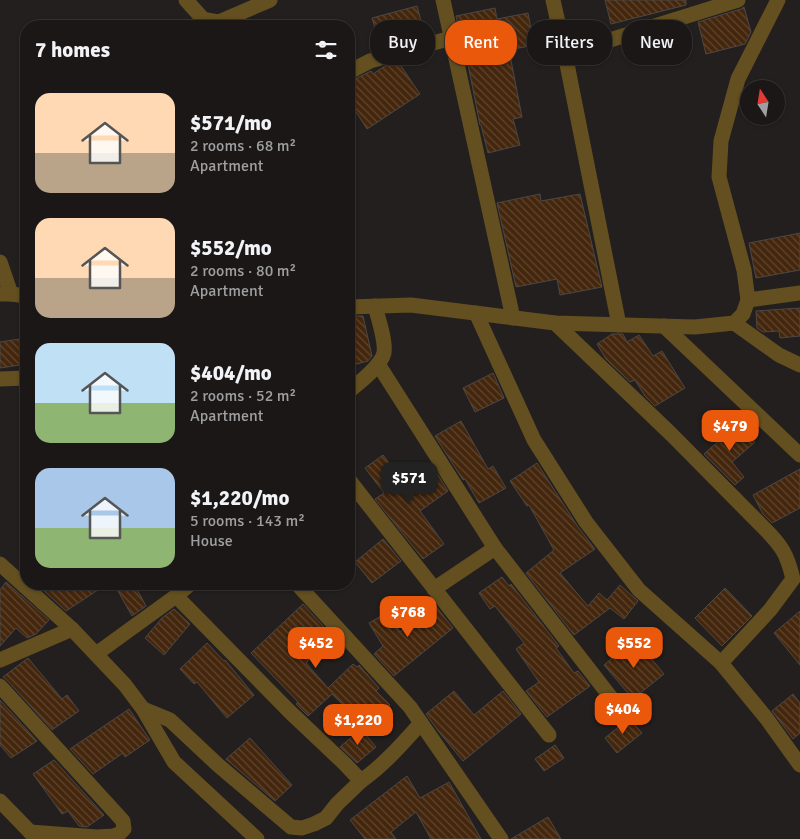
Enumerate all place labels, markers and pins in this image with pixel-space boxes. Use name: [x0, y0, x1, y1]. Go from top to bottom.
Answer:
pin: $479: [700, 410, 760, 452]
pin: $571: [379, 462, 439, 504]
pin: $768: [378, 596, 438, 638]
pin: $452: [286, 626, 346, 669]
pin: $552: [604, 626, 664, 669]
pin: $404: [593, 692, 653, 735]
pin: $1,220: [317, 704, 399, 746]

